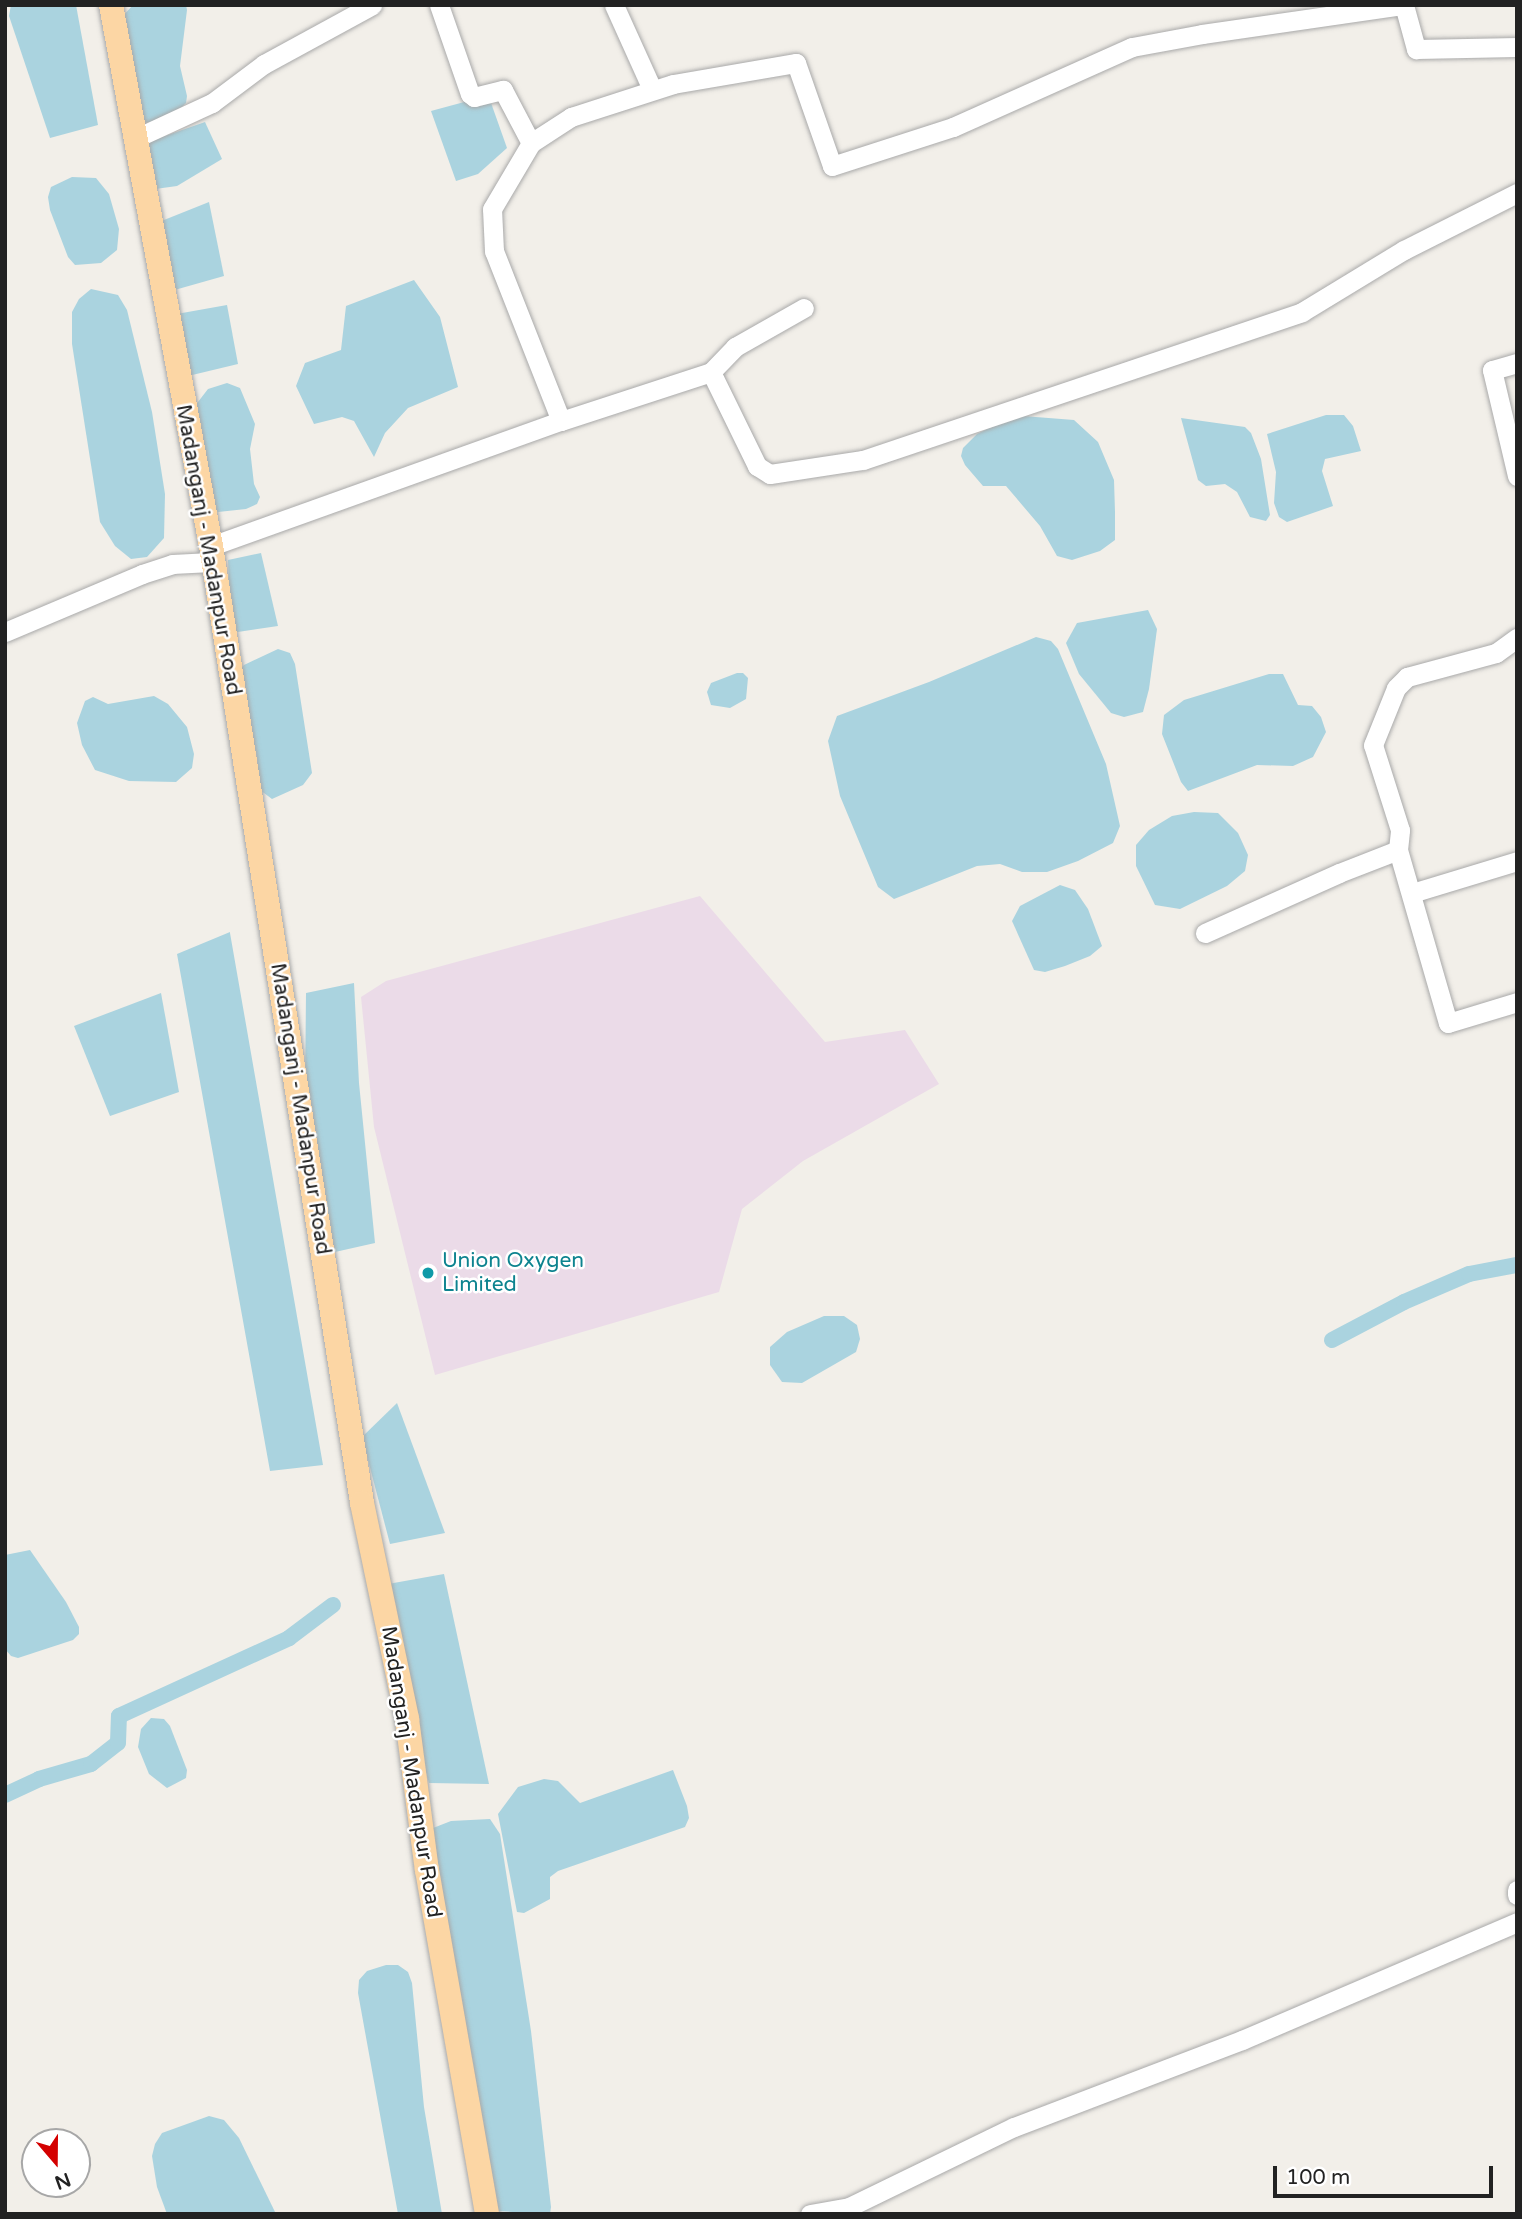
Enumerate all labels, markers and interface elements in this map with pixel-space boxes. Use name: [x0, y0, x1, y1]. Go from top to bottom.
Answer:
street label: Madanganj - Madanpur Road: [170, 403, 246, 697]
street label: Madanganj - Madanpur Road: [264, 961, 336, 1257]
place label: Union Oxygen Limited: [442, 1248, 584, 1298]
marker: Union Oxygen Limited: [420, 1265, 436, 1281]
street label: Madanganj - Madanpur Road: [375, 1624, 447, 1920]
north arrow: [21, 2128, 91, 2198]
scale bar: [1277, 2152, 1498, 2196]
text: 100 m: [1286, 2165, 1350, 2190]
text: N: [52, 2168, 73, 2194]

